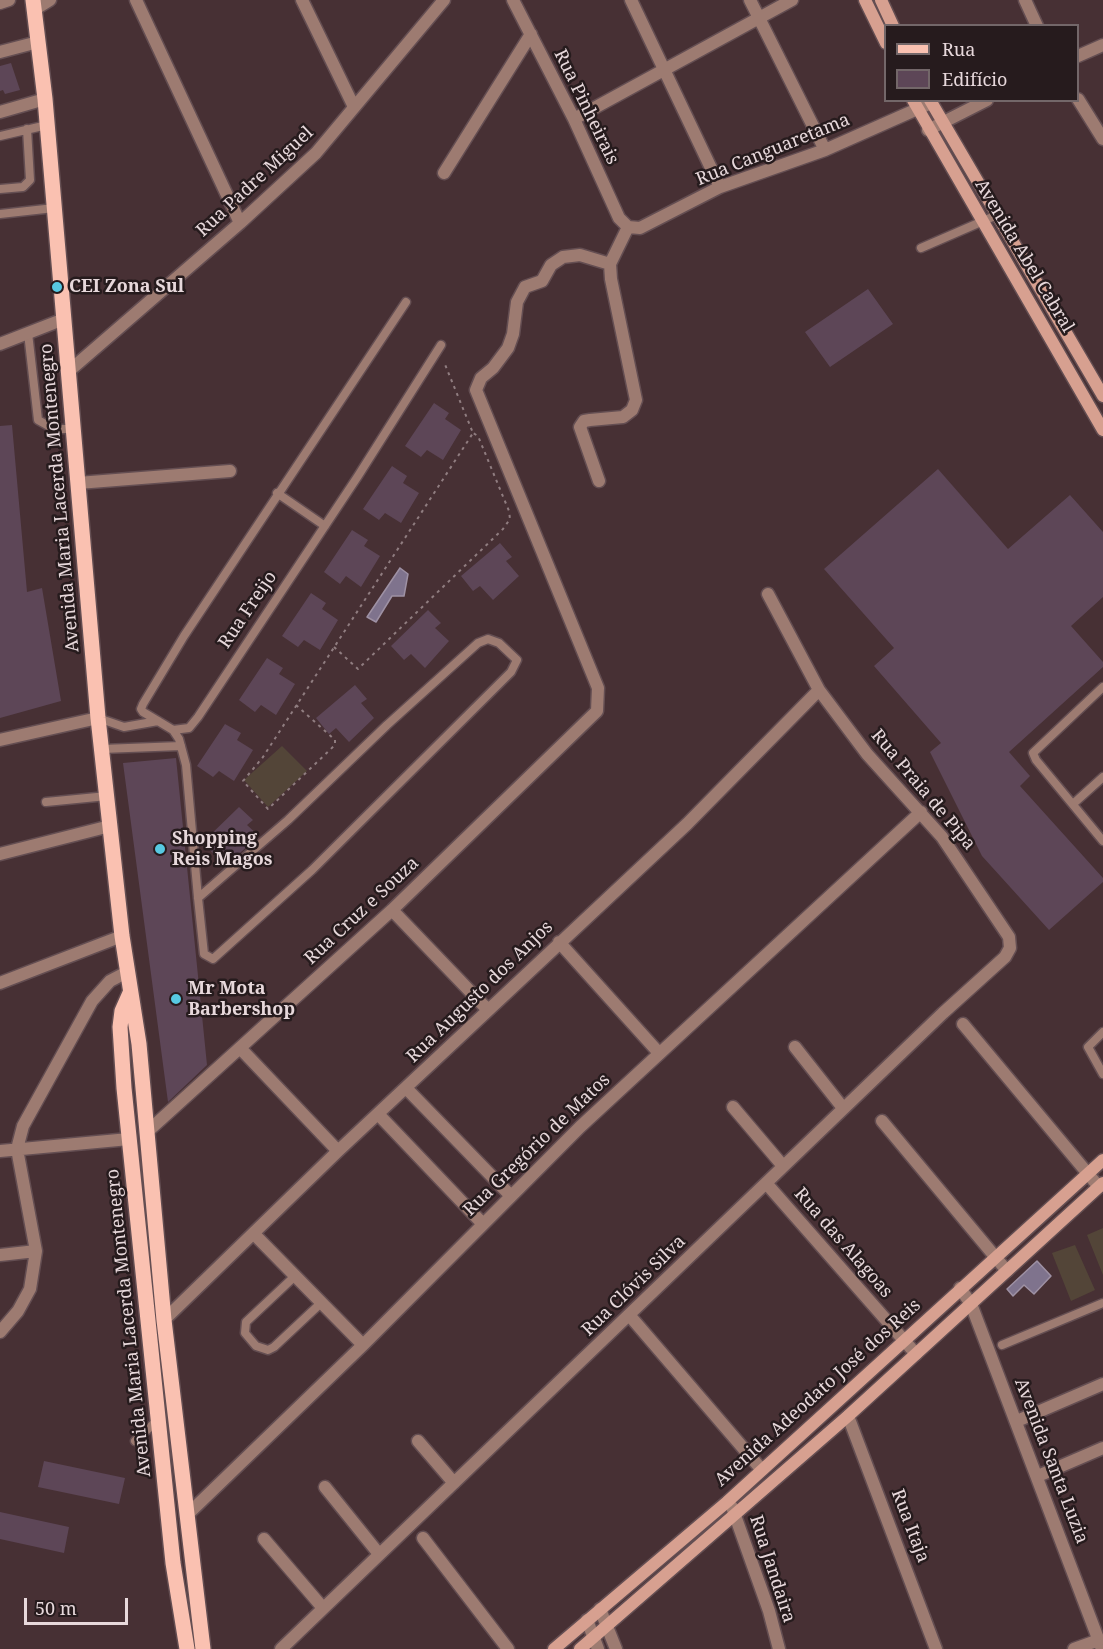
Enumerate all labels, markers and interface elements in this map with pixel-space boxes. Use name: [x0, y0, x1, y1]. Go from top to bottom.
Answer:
legend: [884, 24, 1079, 102]
text: Rua: [942, 37, 975, 61]
street label: Rua Pinheirais: [549, 46, 623, 168]
text: Edifício: [942, 67, 1007, 91]
street label: Rua Canguaretama: [693, 109, 853, 191]
street label: Rua Padre Miguel: [192, 122, 318, 242]
street label: Avenida Abel Cabral: [970, 176, 1078, 336]
place label: CEI Zona Sul: [69, 276, 184, 298]
marker: CEI Zona Sul: [50, 280, 64, 294]
street label: Avenida Maria Lacerda Montenegro: [36, 343, 84, 653]
street label: Rua Freijo: [214, 567, 282, 653]
street label: Rua Praia de Pipa: [866, 725, 980, 855]
place label: Shopping Reis Magos: [172, 828, 273, 870]
marker: Shopping Reis Magos: [153, 842, 167, 856]
street label: Rua Cruz e Souza: [300, 853, 424, 969]
street label: Rua Augusto dos Anjos: [402, 917, 558, 1067]
place label: Mr Mota Barbershop: [188, 978, 295, 1020]
marker: Mr Mota Barbershop: [169, 992, 183, 1006]
street label: Rua Gregório de Matos: [459, 1069, 615, 1221]
street label: Avenida Maria Lacerda Montenegro: [102, 1168, 156, 1478]
street label: Rua das Alagoas: [789, 1184, 897, 1302]
street label: Rua Clóvis Silva: [578, 1231, 690, 1341]
street label: Avenida Adeodato José dos Reis: [711, 1295, 925, 1491]
street label: Avenida Santa Luzia: [1010, 1375, 1092, 1547]
street label: Rua Itaja: [886, 1486, 934, 1566]
street label: Rua Jandaira: [745, 1513, 799, 1625]
scale bar: [27, 1586, 130, 1624]
text: 50 m: [35, 1596, 77, 1620]

